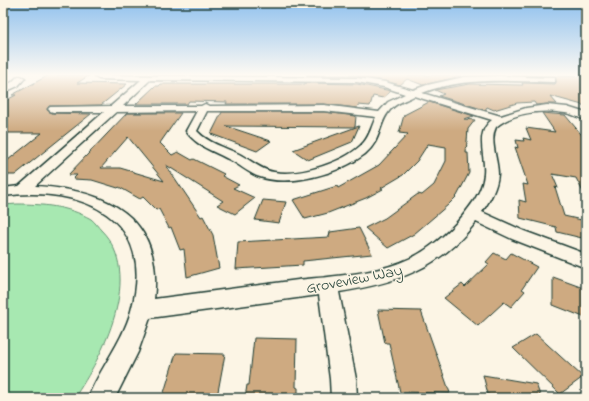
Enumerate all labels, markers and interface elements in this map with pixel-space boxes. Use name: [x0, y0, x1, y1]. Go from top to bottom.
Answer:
street label: Groveview Way: [304, 259, 405, 301]

